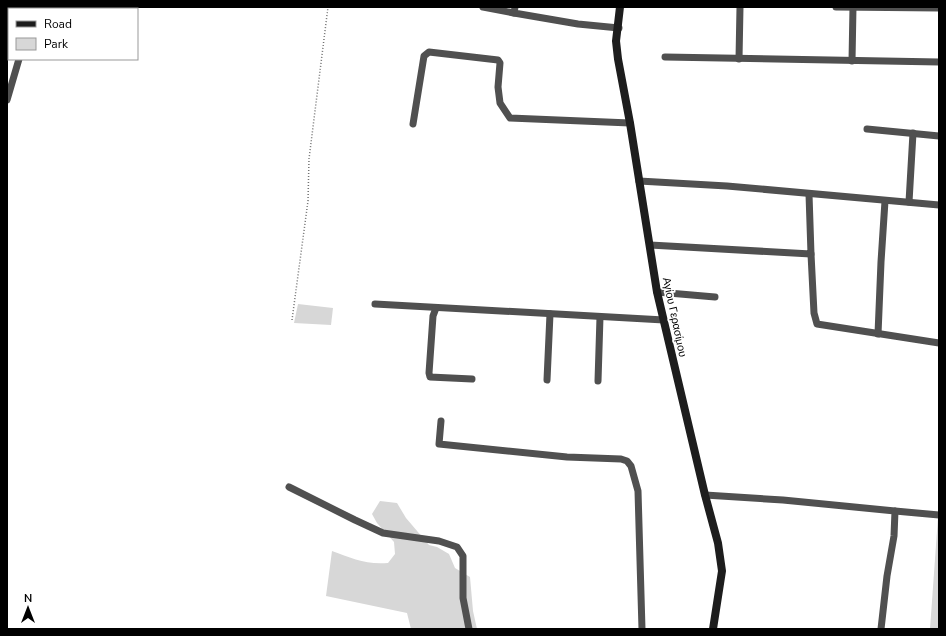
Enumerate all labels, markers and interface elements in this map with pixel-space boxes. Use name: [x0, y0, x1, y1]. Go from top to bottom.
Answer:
legend: [8, 8, 138, 60]
text: Road: [44, 16, 72, 32]
text: Park: [44, 36, 69, 52]
street label: Αγίου Γερασίμου: [659, 276, 690, 358]
north arrow: [8, 588, 48, 628]
text: N: [24, 591, 32, 606]

